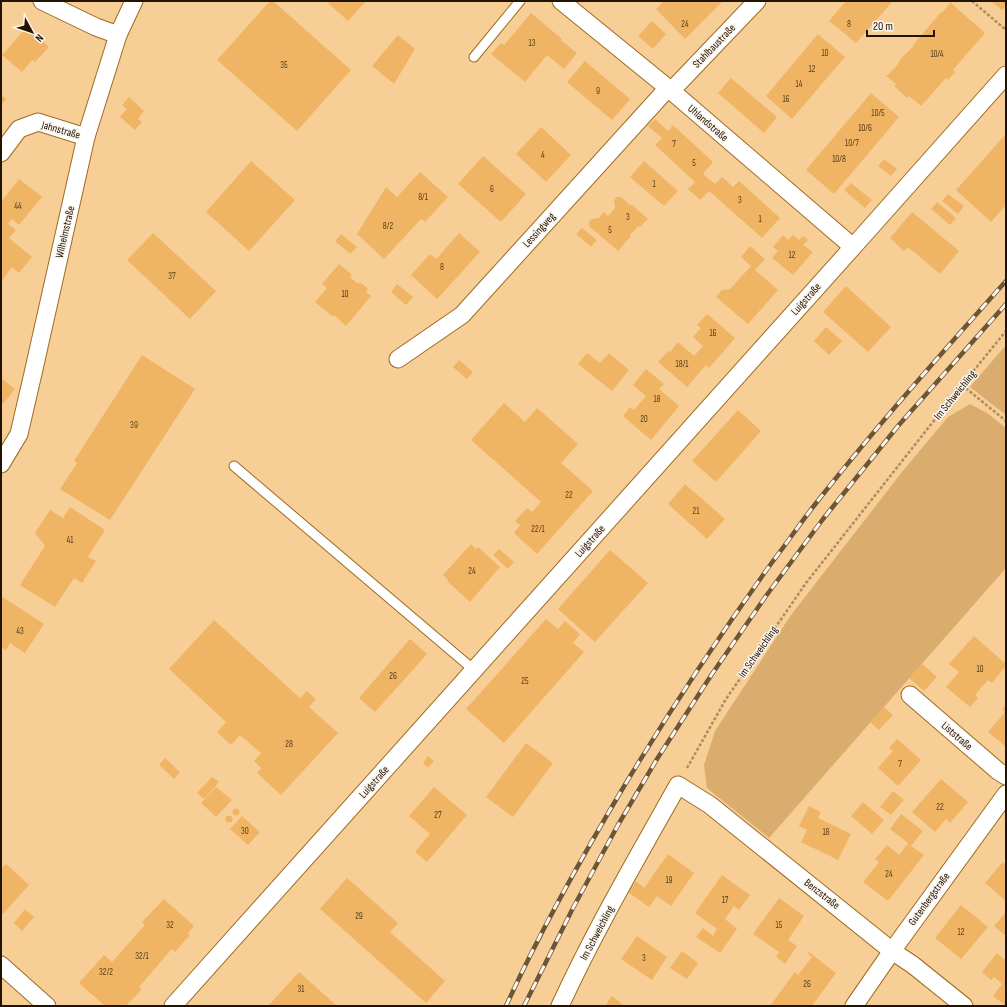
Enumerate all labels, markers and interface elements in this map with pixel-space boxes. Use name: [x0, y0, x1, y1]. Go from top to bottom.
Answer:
north arrow: [12, 12, 52, 52]
scale bar: [867, 12, 934, 38]
house number: 24: [681, 19, 689, 30]
house number: 8: [847, 19, 851, 30]
text: 20 m: [873, 19, 893, 34]
street label: Stahlbaustraße: [690, 21, 738, 71]
text: N: [32, 32, 46, 45]
house number: 13: [529, 38, 536, 49]
house number: 10: [821, 48, 829, 59]
house number: 10/4: [930, 49, 944, 60]
house number: 35: [280, 60, 288, 71]
house number: 12: [809, 64, 816, 75]
house number: 14: [796, 79, 803, 90]
house number: 9: [596, 86, 600, 97]
house number: 16: [782, 94, 790, 105]
street label: Uhlandstraße: [685, 102, 731, 144]
house number: 10/5: [871, 108, 885, 119]
street label: Jahnstraße: [39, 118, 82, 142]
house number: 10/6: [858, 123, 872, 134]
house number: 10/7: [845, 138, 859, 149]
house number: 7: [672, 139, 676, 150]
house number: 4: [541, 150, 545, 161]
house number: 10/8: [832, 154, 846, 165]
house number: 5: [692, 158, 696, 169]
house number: 1: [652, 179, 656, 190]
house number: 6: [490, 184, 494, 195]
house number: 8/1: [418, 192, 429, 203]
house number: 3: [738, 195, 742, 206]
house number: 44: [14, 201, 22, 212]
street label: Wilhelmstraße: [53, 205, 77, 259]
street label: Lessingweg: [520, 210, 558, 250]
house number: 3: [626, 212, 630, 223]
house number: 1: [758, 214, 762, 225]
house number: 8/2: [383, 221, 393, 232]
house number: 5: [608, 225, 612, 236]
house number: 12: [789, 250, 796, 261]
house number: 8: [440, 262, 444, 273]
house number: 37: [168, 271, 176, 282]
street label: Luigstraße: [788, 280, 824, 318]
house number: 10: [341, 289, 349, 300]
house number: 16: [709, 328, 717, 339]
house number: 18/1: [676, 359, 689, 370]
street label: Im Schweichling: [931, 367, 979, 422]
house number: 18: [653, 394, 661, 405]
house number: 20: [640, 414, 648, 425]
house number: 39: [130, 420, 138, 431]
house number: 22: [565, 490, 573, 501]
house number: 21: [693, 506, 700, 517]
street label: Luigstraße: [572, 522, 608, 560]
house number: 22/1: [531, 524, 546, 535]
house number: 41: [67, 535, 74, 546]
house number: 24: [468, 566, 476, 577]
street label: Im Schweichling: [735, 623, 781, 680]
house number: 43: [16, 626, 24, 637]
house number: 10: [976, 664, 984, 675]
house number: 26: [389, 671, 397, 682]
house number: 25: [521, 676, 529, 687]
street label: Liststraße: [939, 719, 975, 753]
house number: 28: [285, 739, 293, 750]
house number: 7: [898, 759, 902, 770]
street label: Luigstraße: [356, 763, 392, 801]
house number: 22: [936, 802, 944, 813]
house number: 27: [434, 810, 442, 821]
house number: 30: [241, 826, 249, 837]
house number: 18: [822, 827, 830, 838]
house number: 24: [885, 869, 893, 880]
street label: Gutenbergstraße: [905, 870, 953, 928]
house number: 19: [665, 875, 673, 886]
street label: Benzstraße: [802, 876, 842, 912]
house number: 17: [722, 895, 729, 906]
street label: Im Schweichling: [577, 903, 617, 963]
house number: 29: [355, 911, 363, 922]
house number: 32: [166, 920, 174, 931]
house number: 15: [776, 920, 783, 931]
house number: 12: [958, 927, 965, 938]
house number: 32/1: [135, 951, 150, 962]
house number: 3: [642, 953, 646, 964]
house number: 32/2: [99, 967, 113, 978]
house number: 26: [803, 979, 811, 990]
house number: 31: [298, 984, 305, 995]

